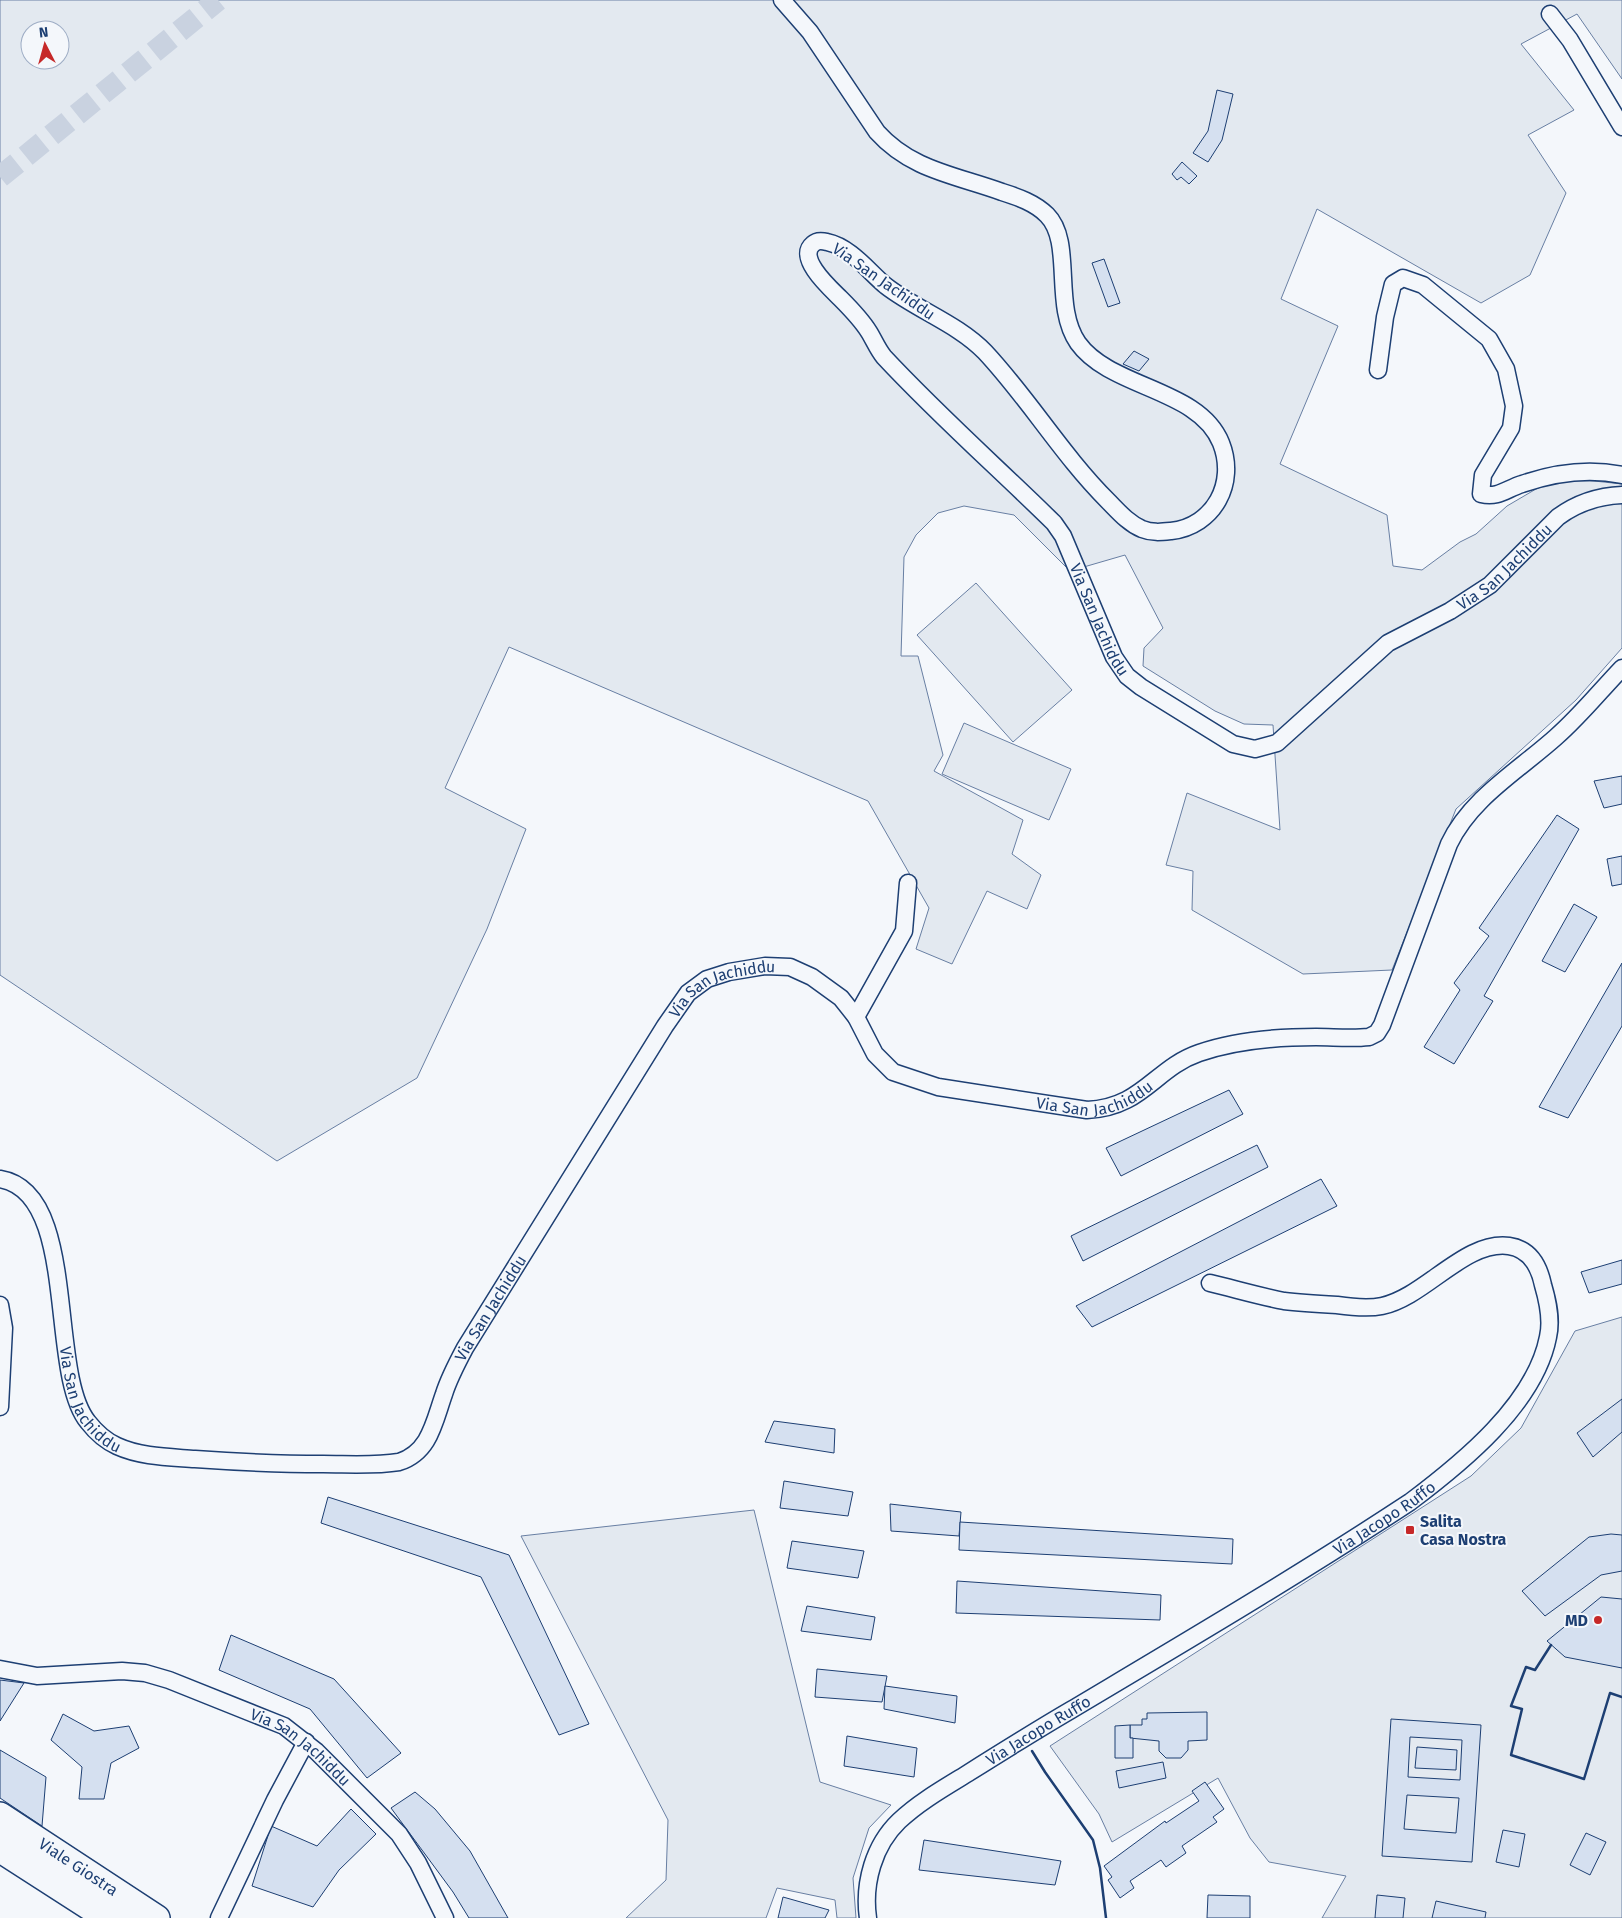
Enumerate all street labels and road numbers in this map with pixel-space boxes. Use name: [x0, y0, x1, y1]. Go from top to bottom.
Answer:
street label: Via San Jachiddu: [829, 239, 939, 324]
street label: Via San Jachiddu: [1453, 520, 1556, 614]
street label: Via San Jachiddu: [1066, 561, 1133, 680]
street label: Via San Jachiddu: [665, 957, 776, 1021]
street label: Via San Jachiddu: [1035, 1077, 1157, 1120]
street label: Via San Jachiddu: [451, 1252, 530, 1364]
street label: Via San Jachiddu: [56, 1345, 124, 1457]
street label: Via Jacopo Ruffo: [1330, 1477, 1439, 1559]
street label: Via Jacopo Ruffo: [983, 1692, 1094, 1769]
street label: Via San Jachiddu: [248, 1705, 354, 1790]
street label: Viale Giostra: [35, 1834, 122, 1900]

